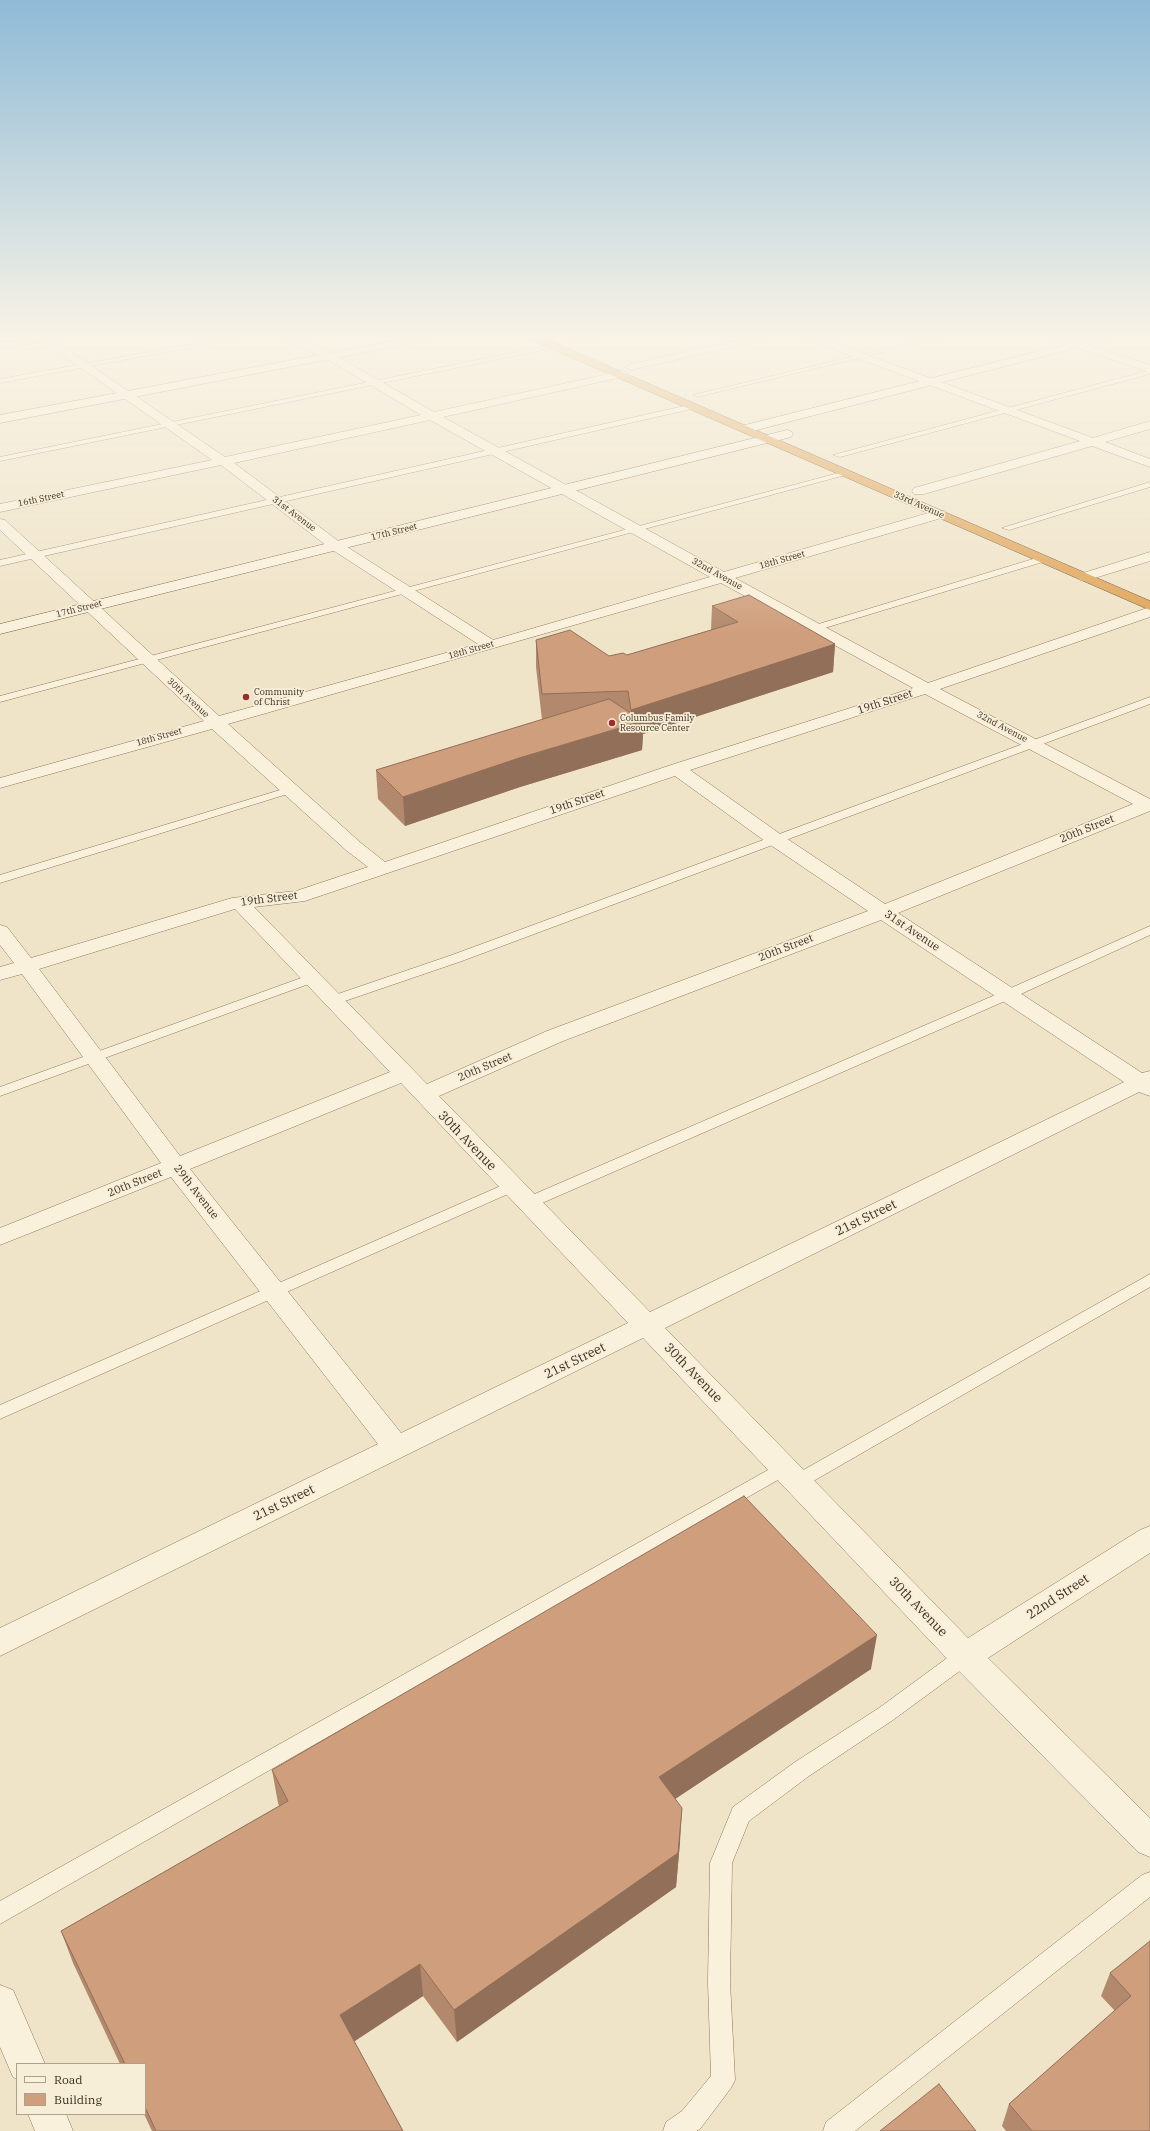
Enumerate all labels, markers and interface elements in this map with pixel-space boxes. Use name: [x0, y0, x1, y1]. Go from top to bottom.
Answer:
street label: 16th Street: [17, 489, 65, 509]
street label: 33rd Avenue: [892, 489, 946, 521]
street label: 31st Avenue: [270, 494, 318, 534]
street label: 17th Street: [370, 521, 418, 543]
street label: 18th Street: [758, 548, 806, 572]
street label: 32nd Avenue: [690, 556, 744, 592]
street label: 17th Street: [55, 598, 103, 620]
street label: 18th Street: [447, 638, 495, 662]
street label: 30th Avenue: [165, 676, 211, 720]
place label: Community of Christ: [254, 687, 304, 708]
street label: 19th Street: [856, 687, 914, 717]
marker: Community of Christ: [241, 692, 251, 702]
street label: 32nd Avenue: [975, 709, 1029, 745]
place label: Columbus Family Resource Center: [620, 713, 694, 734]
marker: Columbus Family Resource Center: [607, 718, 617, 728]
street label: 18th Street: [135, 725, 183, 749]
street label: 19th Street: [548, 786, 606, 818]
street label: 20th Street: [1058, 812, 1116, 846]
street label: 19th Street: [240, 889, 298, 909]
street label: 31st Avenue: [882, 908, 942, 954]
street label: 20th Street: [757, 932, 815, 964]
street label: 20th Street: [456, 1050, 514, 1084]
street label: 30th Avenue: [435, 1108, 499, 1174]
street label: 29th Avenue: [171, 1162, 221, 1222]
street label: 20th Street: [106, 1166, 164, 1200]
street label: 21st Street: [833, 1197, 899, 1239]
street label: 21st Street: [542, 1340, 608, 1382]
street label: 30th Avenue: [661, 1340, 725, 1406]
street label: 21st Street: [251, 1482, 317, 1524]
street label: 22nd Street: [1024, 1571, 1092, 1623]
street label: 30th Avenue: [886, 1574, 950, 1640]
legend: [16, 2063, 146, 2115]
text: Road: [54, 2072, 83, 2087]
text: Building: [54, 2092, 102, 2107]

